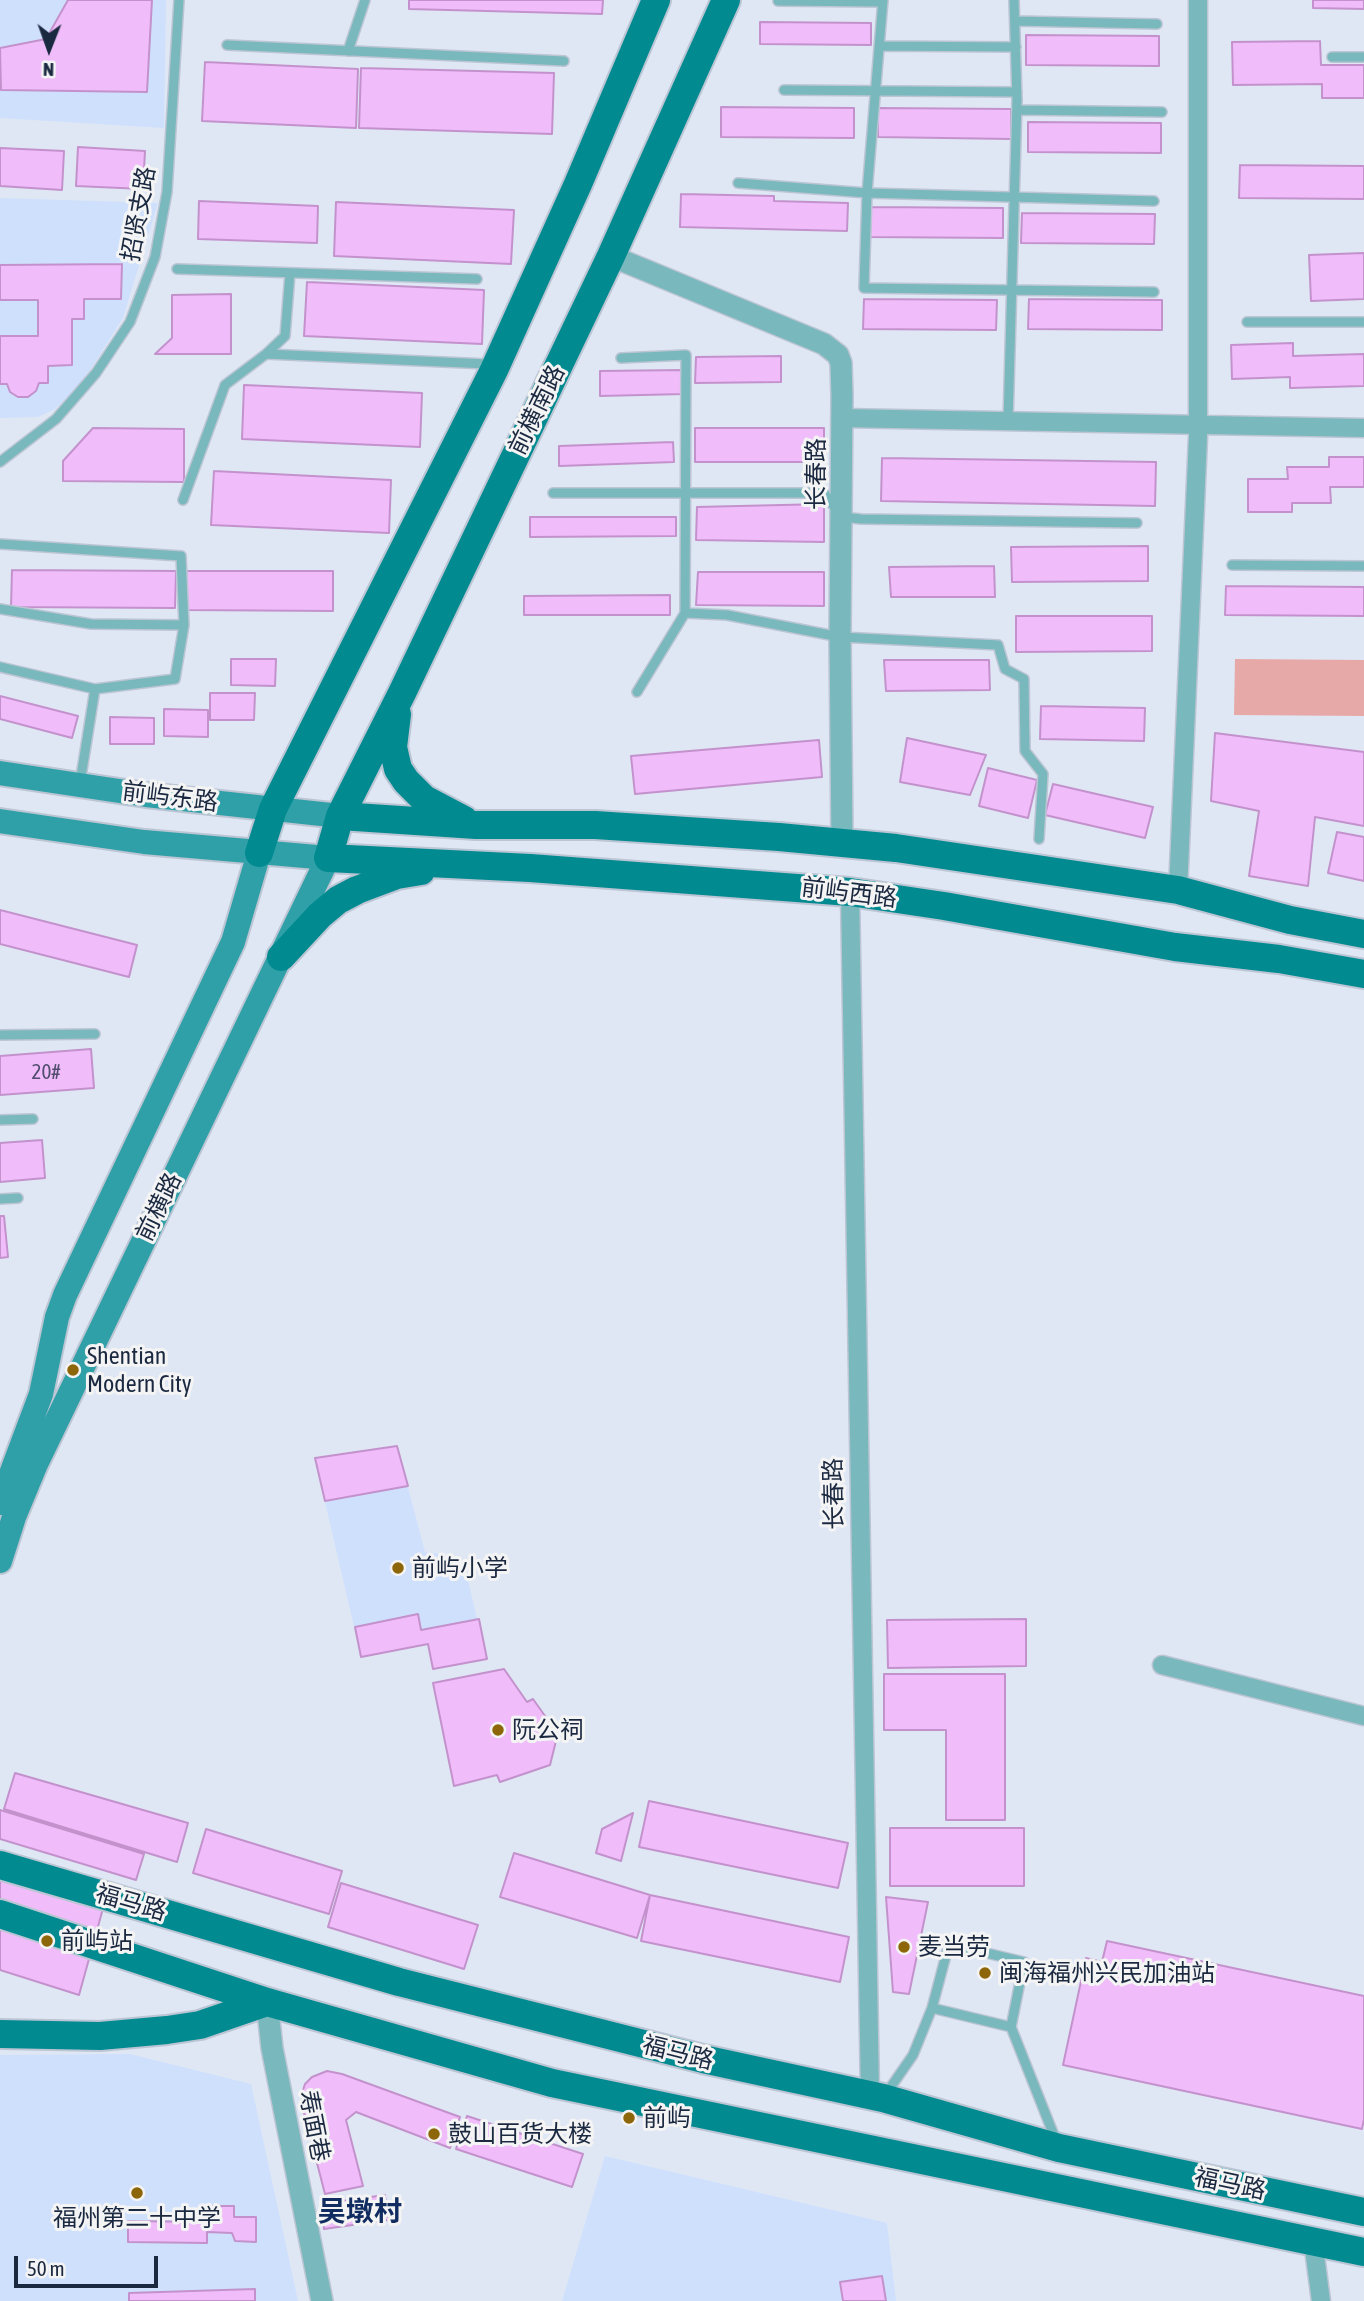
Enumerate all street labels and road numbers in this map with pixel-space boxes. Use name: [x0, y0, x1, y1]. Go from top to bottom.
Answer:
street label: 招贤支路: [116, 164, 162, 264]
street label: 前横南路: [503, 361, 571, 459]
street label: 长春路: [802, 438, 830, 510]
street label: 前屿东路: [121, 777, 219, 817]
street label: 前屿西路: [800, 873, 898, 913]
street label: 前横路: [130, 1168, 188, 1246]
street label: 长春路: [819, 1458, 849, 1530]
street label: 福马路: [92, 1879, 170, 1927]
street label: 福马路: [640, 2030, 716, 2076]
street label: 寿面巷: [293, 2088, 335, 2164]
street label: 福马路: [1192, 2162, 1268, 2206]

